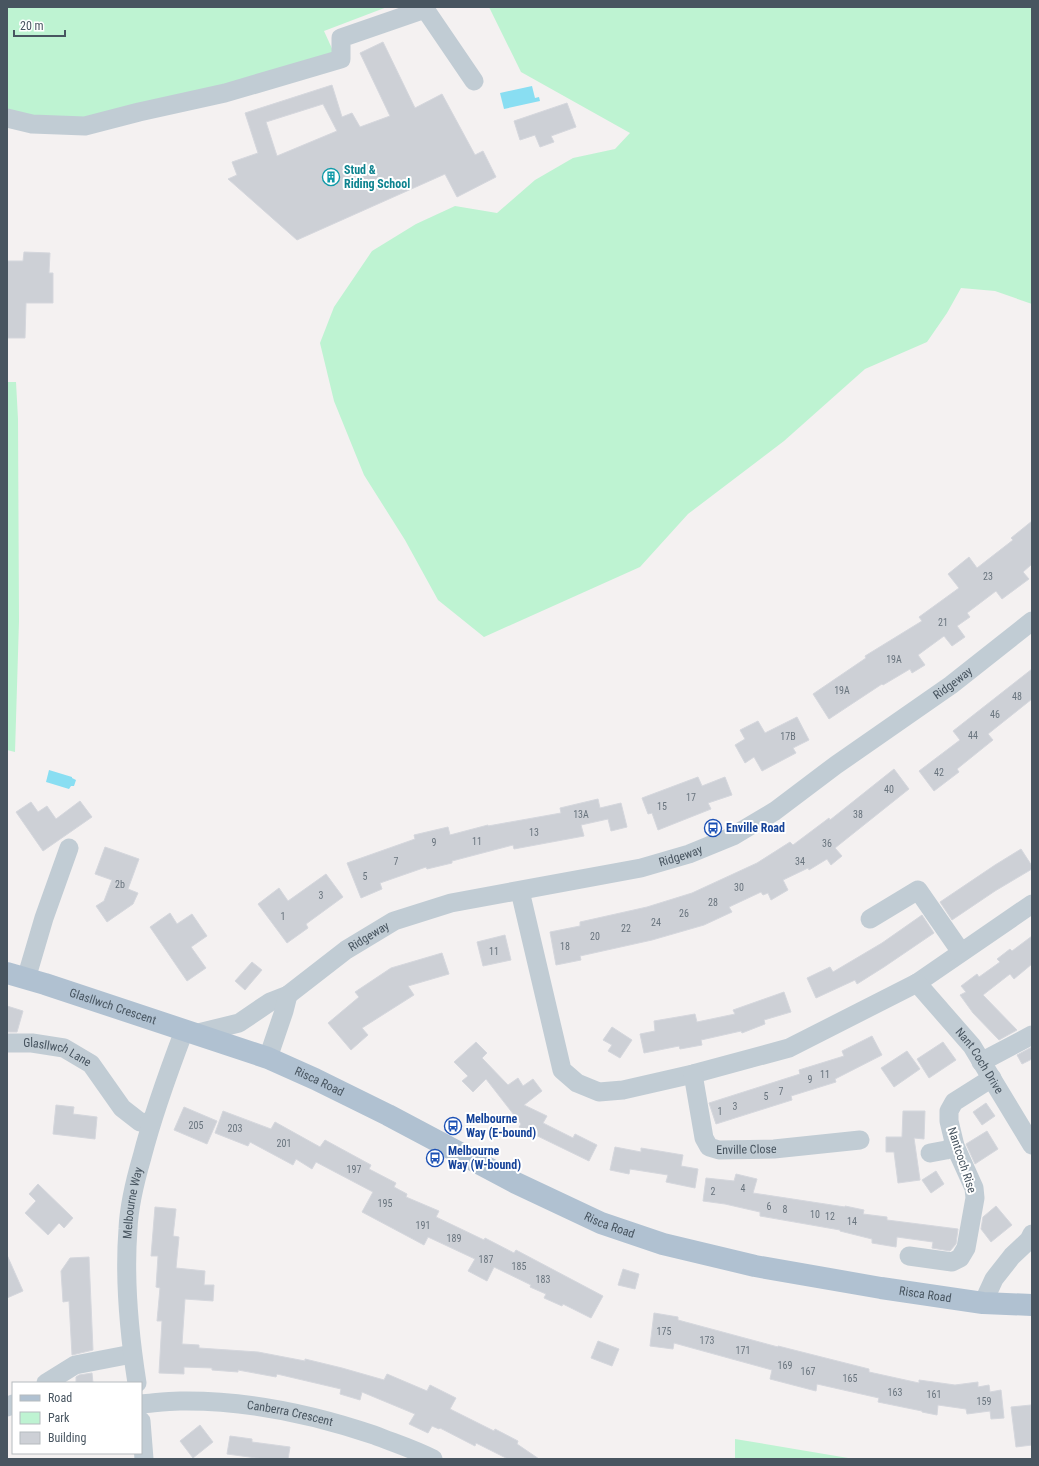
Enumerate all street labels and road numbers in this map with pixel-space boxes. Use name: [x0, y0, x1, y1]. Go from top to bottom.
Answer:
street label: Ridgeway: [931, 664, 975, 702]
street label: Ridgeway: [657, 842, 705, 869]
street label: Ridgeway: [346, 919, 392, 954]
street label: Glasllwch Crescent: [68, 986, 158, 1028]
street label: Nant Coch Drive: [952, 1025, 1006, 1097]
street label: Glasllwch Lane: [23, 1036, 94, 1070]
street label: Risca Road: [293, 1064, 346, 1099]
street label: Nantcoch Rise: [945, 1125, 979, 1195]
street label: Enville Close: [716, 1142, 777, 1157]
street label: Melbourne Way: [120, 1166, 146, 1239]
street label: Risca Road: [582, 1209, 637, 1241]
street label: Risca Road: [898, 1284, 952, 1305]
street label: Canberra Crescent: [246, 1398, 335, 1429]

